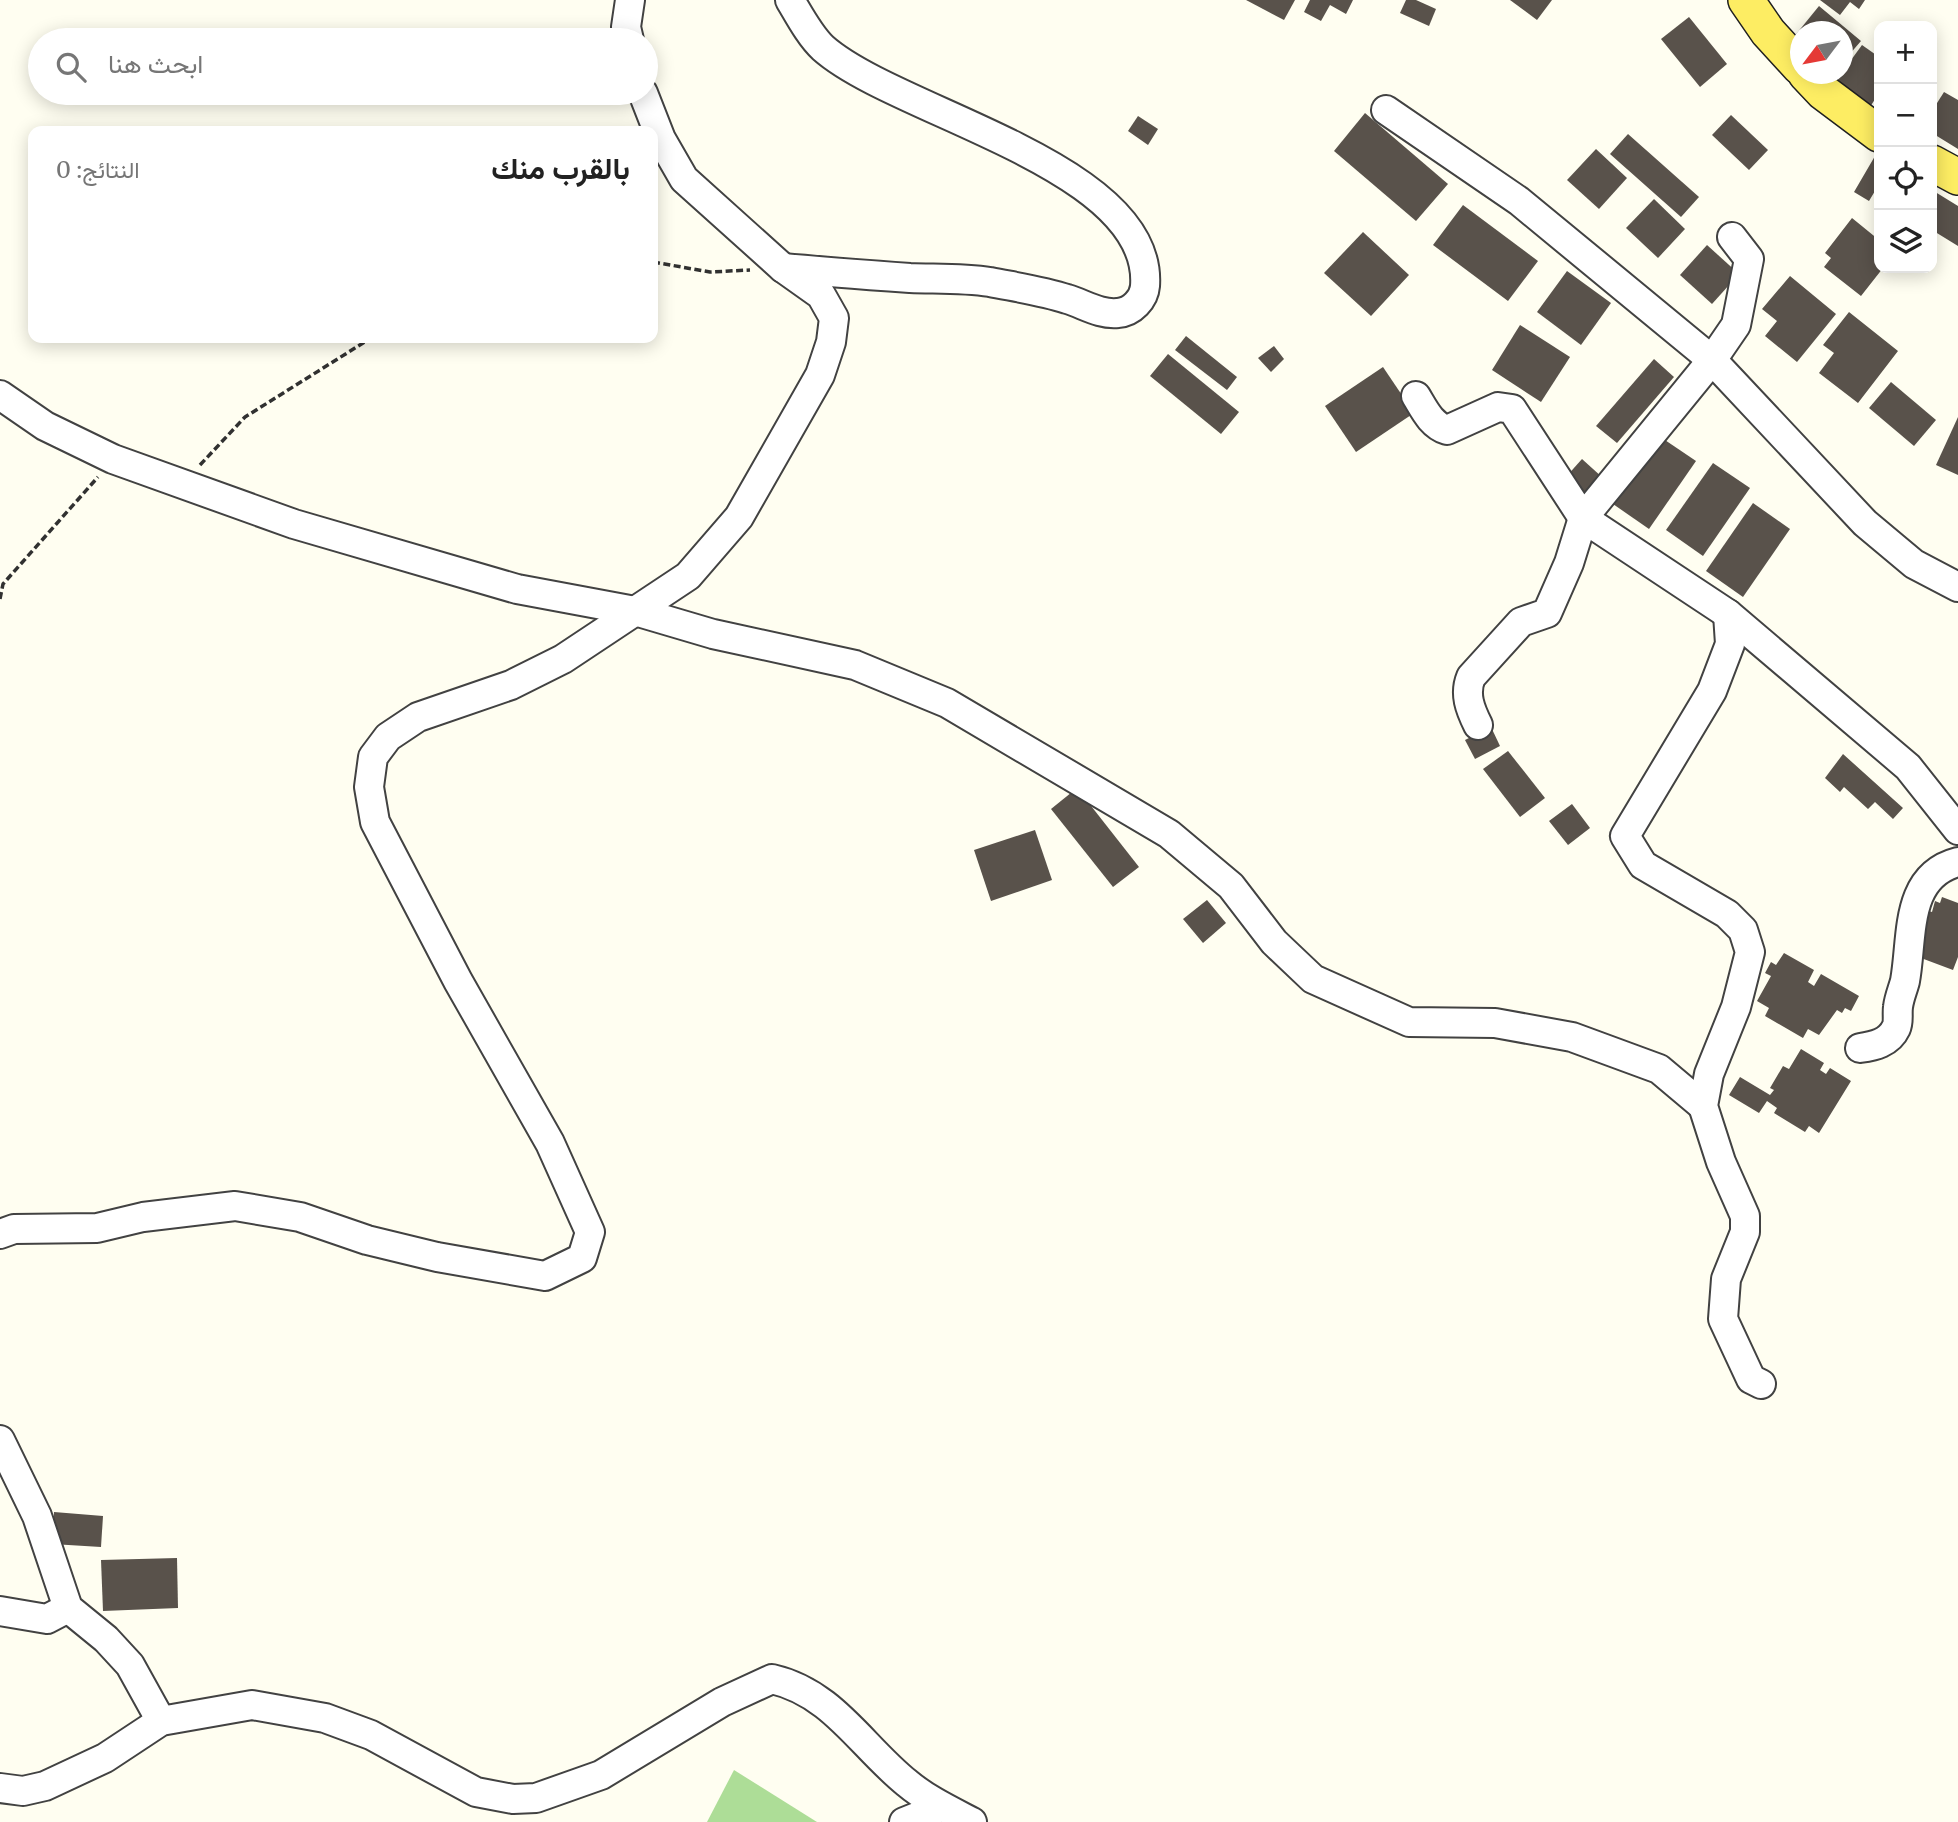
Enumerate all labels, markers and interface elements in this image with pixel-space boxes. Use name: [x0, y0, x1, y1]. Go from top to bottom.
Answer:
north arrow: [1790, 21, 1853, 84]
map controls: [1874, 21, 1937, 273]
button: +: [1874, 21, 1937, 84]
search box: [28, 28, 658, 105]
text: ابحث هنا: [108, 47, 203, 80]
icon: search: [52, 48, 90, 86]
button: −: [1874, 84, 1937, 147]
button: locate: [1874, 147, 1937, 210]
text: بالقرب منك: [491, 149, 630, 187]
text: النتائج: 0: [56, 155, 140, 184]
button: layers: [1874, 210, 1937, 273]

